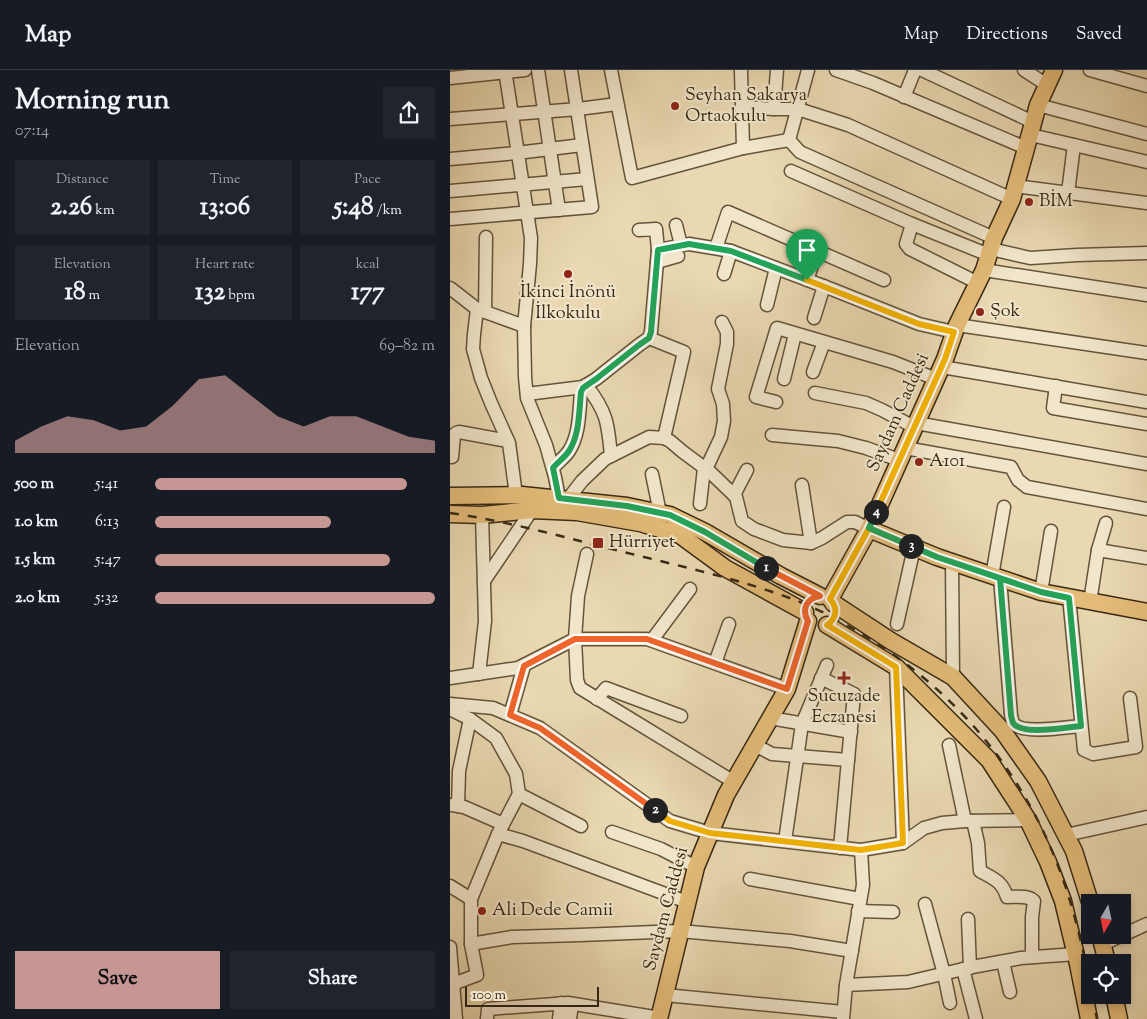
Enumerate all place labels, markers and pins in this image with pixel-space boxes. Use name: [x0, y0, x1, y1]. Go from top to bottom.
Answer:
place label: Seyhan Sakarya Ortaokulu: [685, 83, 807, 130]
marker: Seyhan Sakarya Ortaokulu: [669, 100, 681, 112]
place label: BİM: [1039, 189, 1073, 215]
marker: BİM: [1023, 196, 1035, 208]
pin: [786, 229, 828, 280]
marker: İkinci İnönü İlkokulu: [562, 268, 574, 280]
place label: İkinci İnönü İlkokulu: [520, 280, 616, 327]
place label: Şok: [990, 299, 1020, 325]
marker: Şok: [974, 306, 986, 318]
place label: A101: [929, 449, 965, 475]
marker: A101: [913, 456, 925, 468]
pin: 4: [864, 500, 888, 524]
place label: Hürriyet: [609, 530, 675, 556]
pin: 3: [898, 534, 924, 558]
marker: Hürriyet: [591, 536, 605, 550]
pin: 1: [754, 556, 778, 580]
marker: Sucuzade Eczanesi: [838, 672, 850, 684]
place label: Sucuzade Eczanesi: [808, 684, 880, 731]
pin: 2: [642, 798, 668, 822]
place label: Ali Dede Camii: [492, 898, 613, 924]
marker: Ali Dede Camii: [476, 905, 488, 917]

